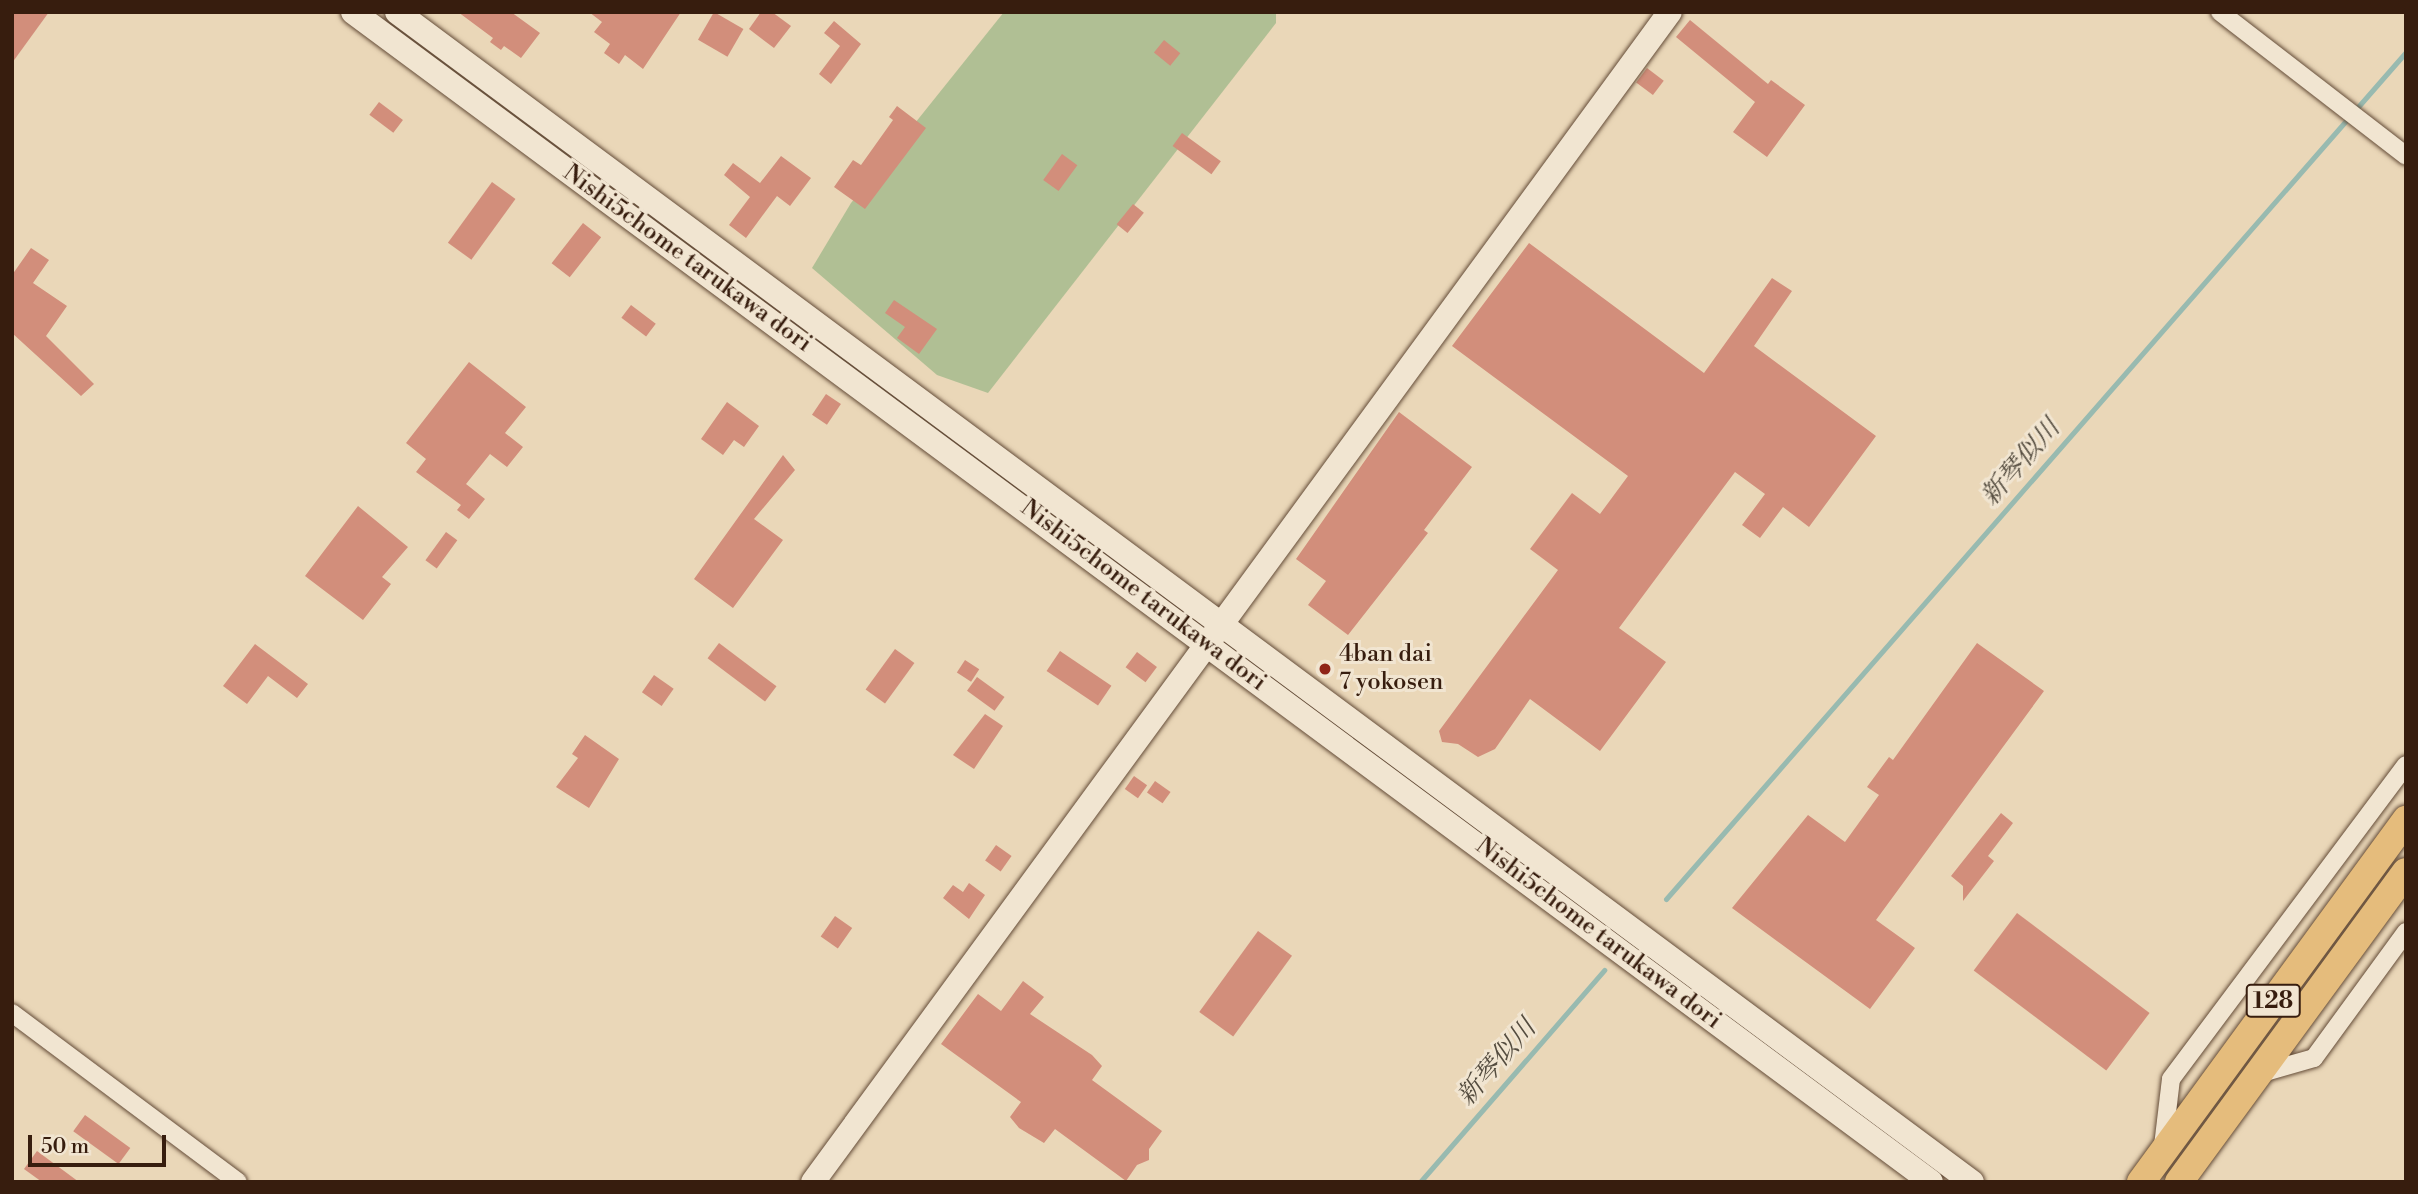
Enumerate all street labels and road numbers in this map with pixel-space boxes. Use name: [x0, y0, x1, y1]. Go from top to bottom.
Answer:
street label: Nishi5chome tarukawa dori: [557, 159, 817, 359]
street label: Nishi5chome tarukawa dori: [1014, 494, 1272, 698]
street label: Nishi5chome tarukawa dori: [1469, 832, 1727, 1036]
road number: 128: [2245, 982, 2301, 1020]

